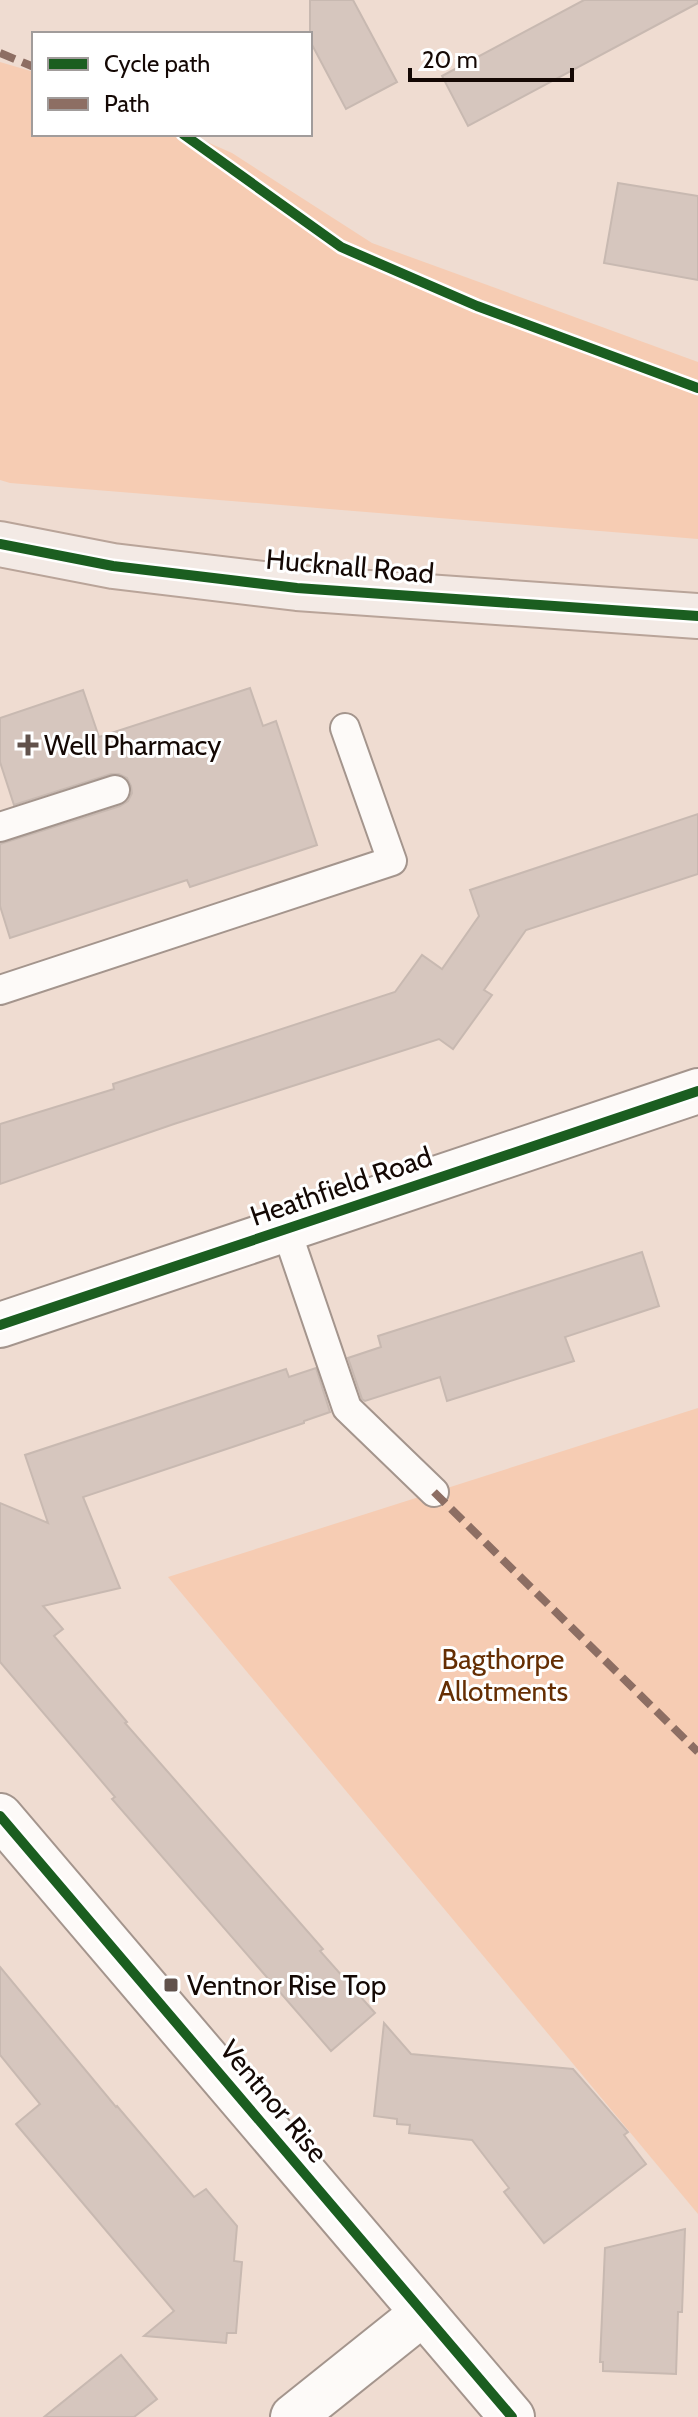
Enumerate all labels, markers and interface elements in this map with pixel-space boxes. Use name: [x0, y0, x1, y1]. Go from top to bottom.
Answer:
legend: [32, 32, 312, 136]
scale bar: [410, 32, 572, 82]
text: 20 m: [422, 45, 478, 74]
text: Cycle path: [104, 49, 210, 78]
text: Path: [104, 89, 150, 118]
street label: Hucknall Road: [264, 542, 436, 590]
place label: Well Pharmacy: [44, 728, 221, 762]
marker: Well Pharmacy: [19, 736, 37, 754]
street label: Heathfield Road: [246, 1139, 436, 1233]
park label: Bagthorpe Allotments: [438, 1642, 568, 1708]
place label: Ventnor Rise Top: [187, 1968, 386, 2002]
marker: Ventnor Rise Top: [162, 1976, 180, 1994]
street label: Ventnor Rise: [213, 2033, 335, 2169]

